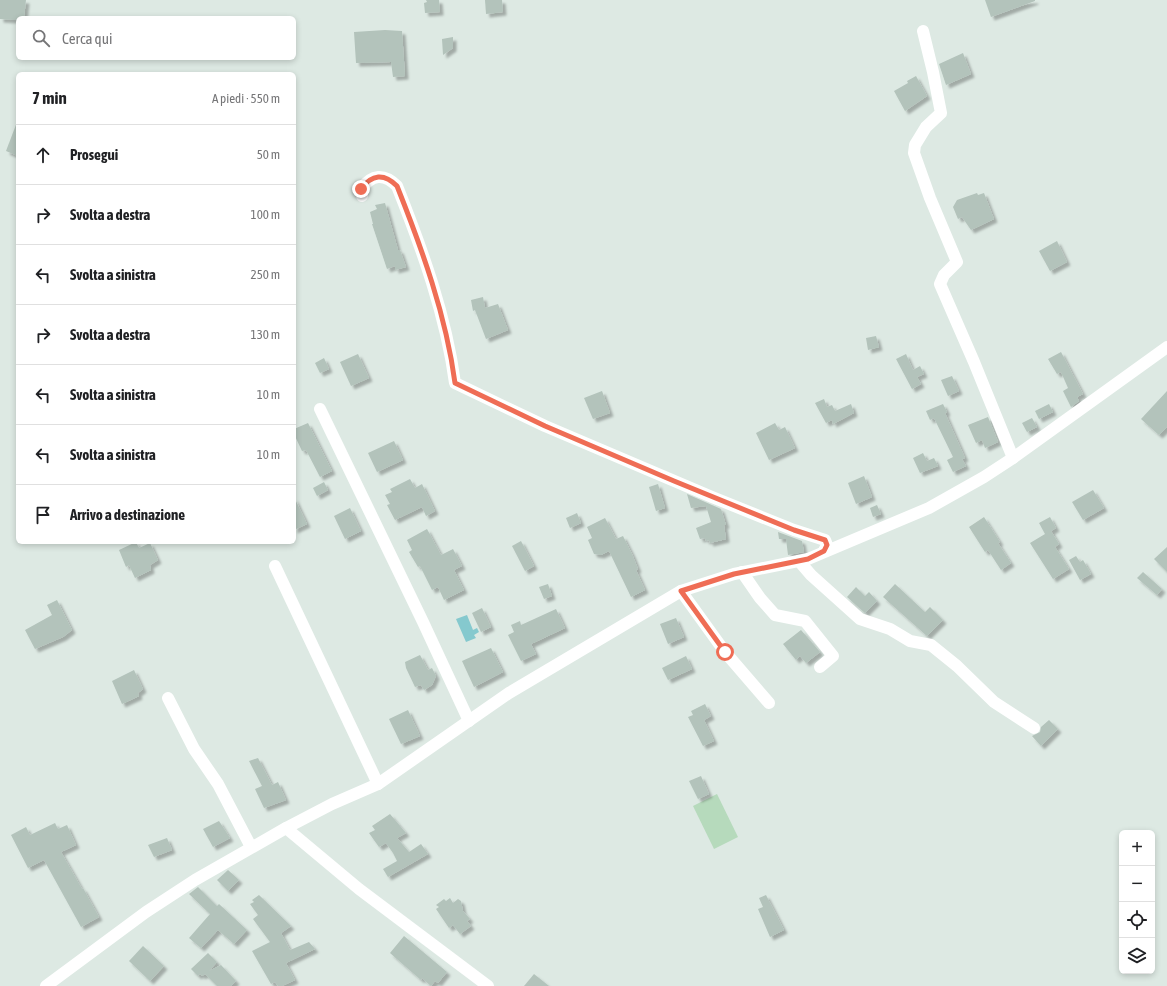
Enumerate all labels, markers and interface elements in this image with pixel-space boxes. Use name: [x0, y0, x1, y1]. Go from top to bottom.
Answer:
search box: [16, 16, 296, 60]
icon: search: [30, 27, 52, 49]
text: Cerca qui: [62, 30, 112, 47]
text: 7 min: [32, 88, 67, 108]
text: A piedi · 550 m: [212, 91, 280, 106]
icon: ahead: [32, 144, 54, 166]
text: Prosegui: [70, 146, 118, 163]
text: 50 m: [257, 147, 280, 162]
route end: [352, 180, 370, 198]
icon: right: [32, 204, 54, 226]
text: Svolta a destra: [70, 206, 150, 223]
text: 100 m: [251, 207, 280, 222]
icon: left: [32, 264, 54, 286]
text: Svolta a sinistra: [70, 266, 156, 283]
text: 250 m: [251, 267, 280, 282]
icon: right: [32, 324, 54, 346]
text: Svolta a destra: [70, 326, 150, 343]
text: 130 m: [251, 327, 280, 342]
icon: left: [32, 384, 54, 406]
text: Svolta a sinistra: [70, 386, 156, 403]
text: 10 m: [257, 387, 280, 402]
icon: left: [32, 444, 54, 466]
text: Svolta a sinistra: [70, 446, 156, 463]
text: 10 m: [257, 447, 280, 462]
icon: arrive: [32, 504, 54, 526]
text: Arrivo a destinazione: [70, 506, 185, 523]
route start: [716, 643, 734, 661]
map controls: [1119, 830, 1155, 974]
button: +: [1119, 830, 1155, 866]
button: −: [1119, 866, 1155, 902]
button: locate: [1119, 902, 1155, 938]
button: layers: [1119, 938, 1155, 974]

